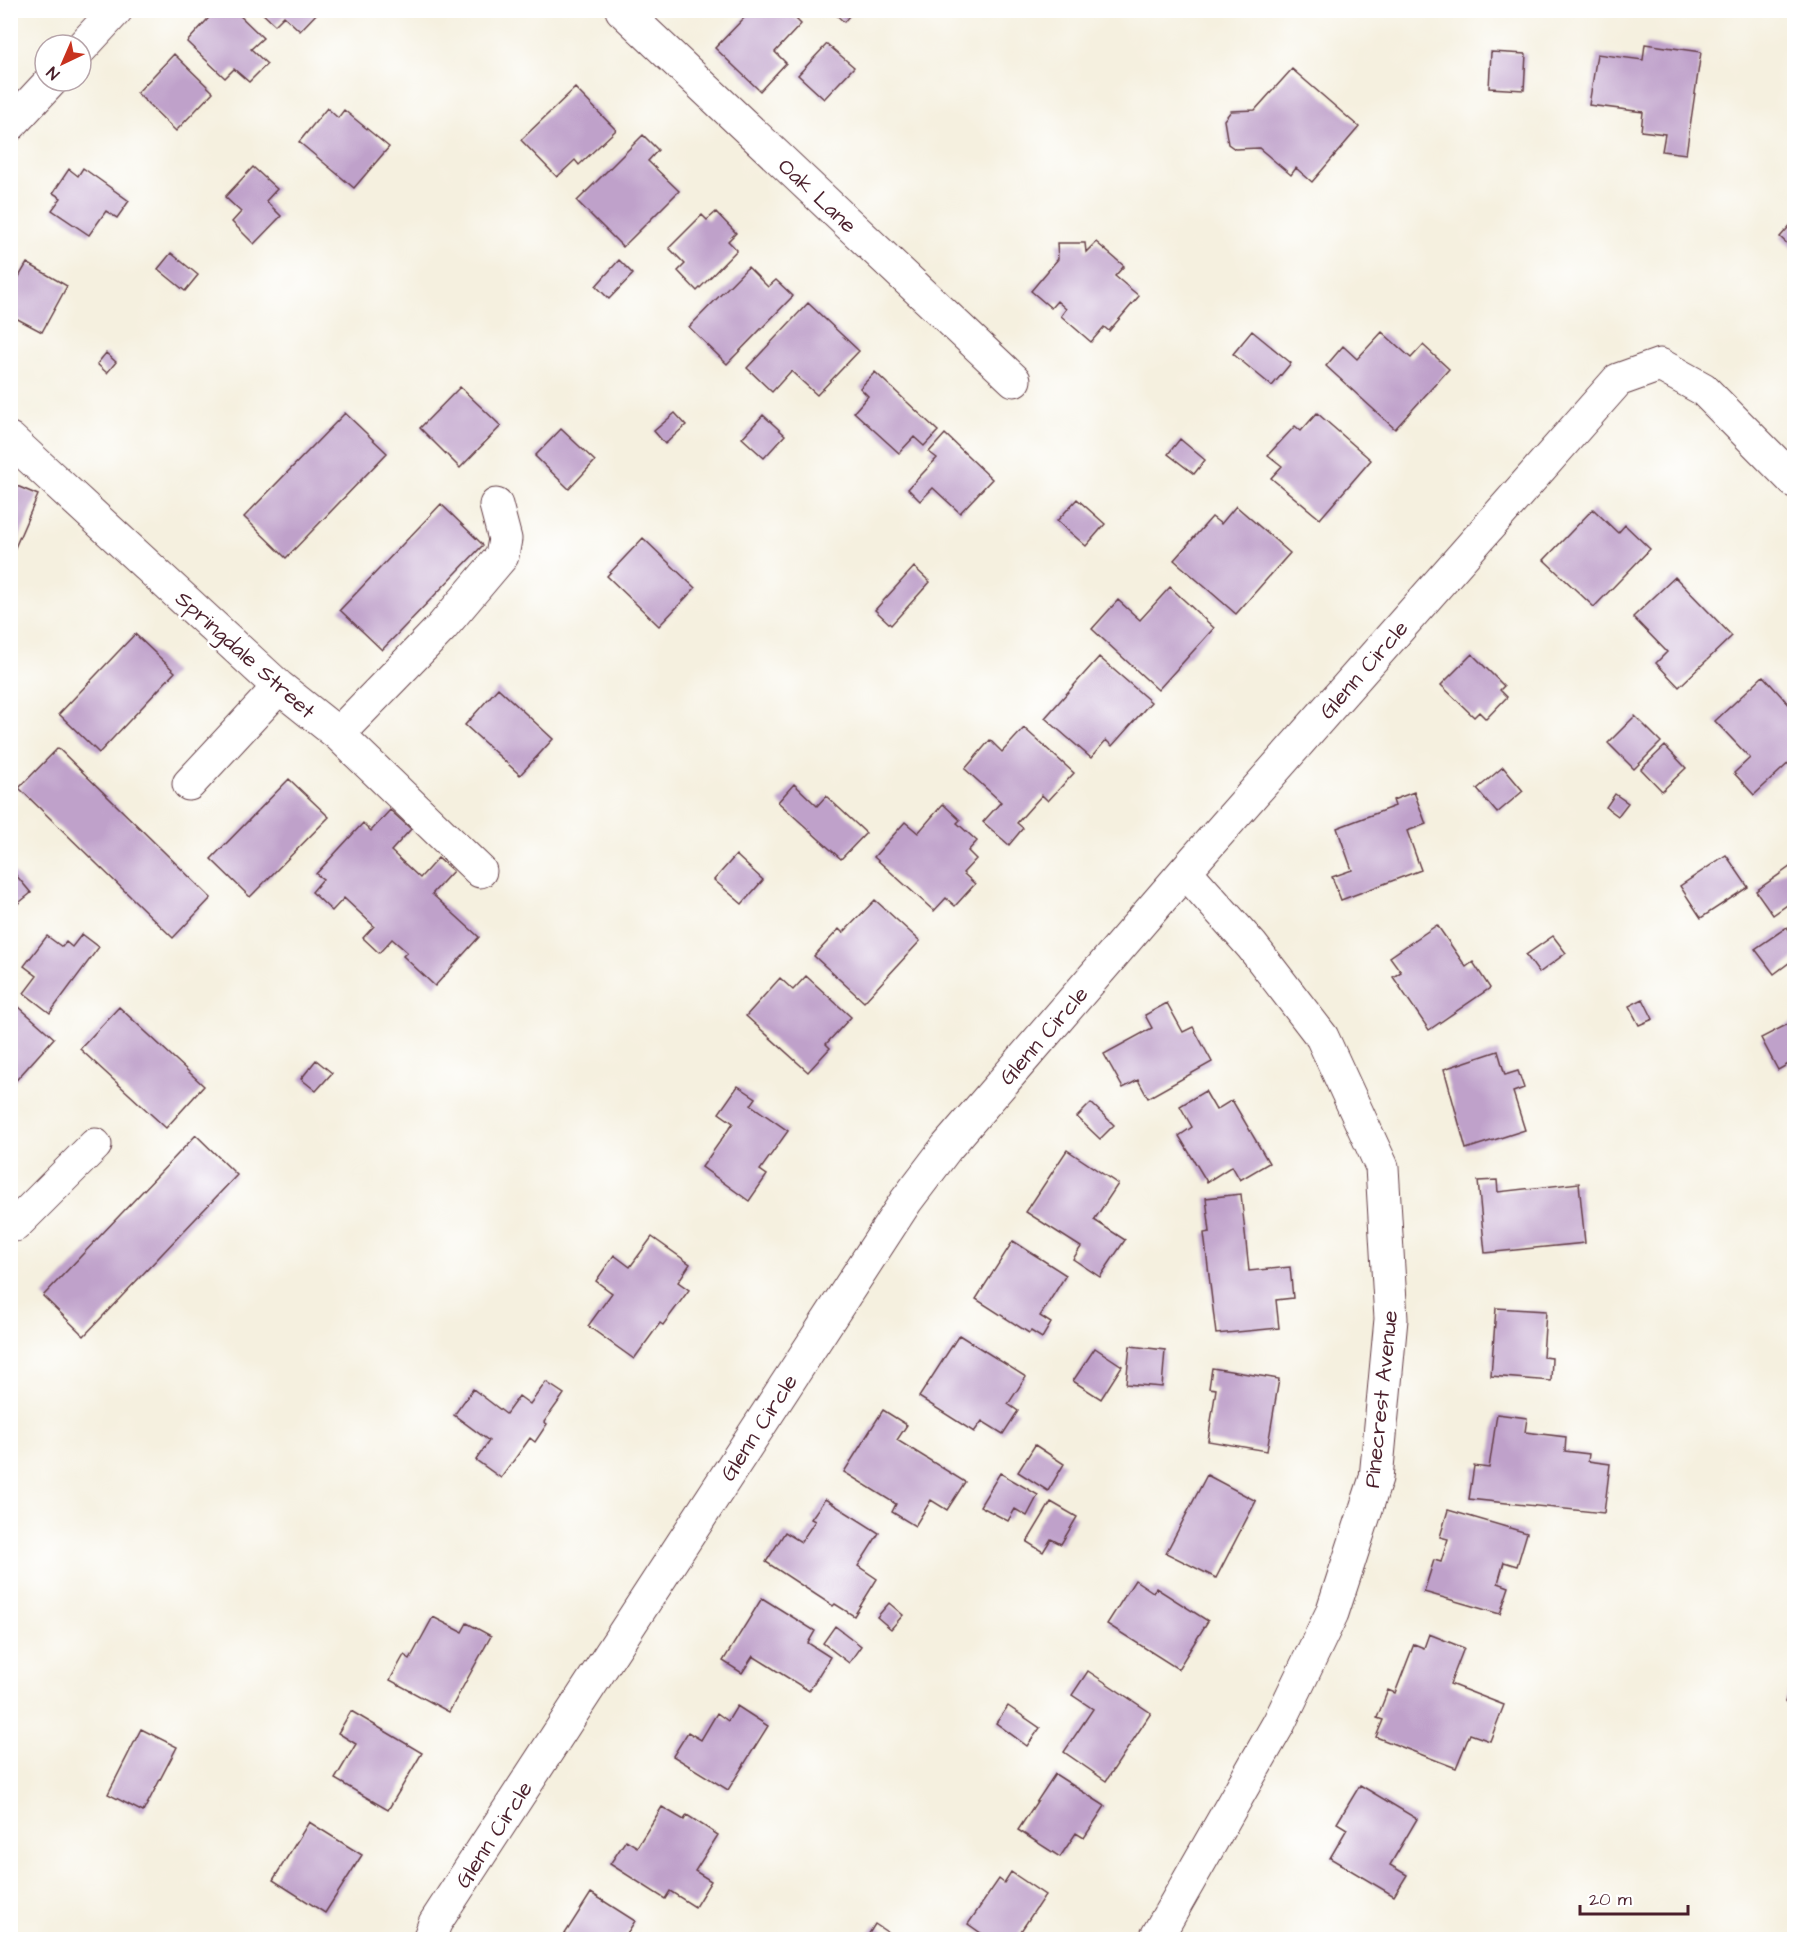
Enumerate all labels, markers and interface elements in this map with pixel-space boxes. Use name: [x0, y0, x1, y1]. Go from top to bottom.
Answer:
north arrow: [33, 33, 93, 93]
text: N: [42, 62, 65, 84]
street label: Oak Lane: [771, 151, 863, 241]
street label: Springdale Street: [168, 584, 322, 727]
street label: Glenn Circle: [1313, 614, 1416, 726]
street label: Glenn Circle: [993, 980, 1096, 1092]
street label: Pinecrest Avenue: [1357, 1309, 1406, 1490]
street label: Glenn Circle: [713, 1368, 805, 1487]
street label: Glenn Circle: [448, 1775, 540, 1894]
scale bar: [1580, 1878, 1688, 1916]
text: 20 m: [1589, 1887, 1632, 1912]

